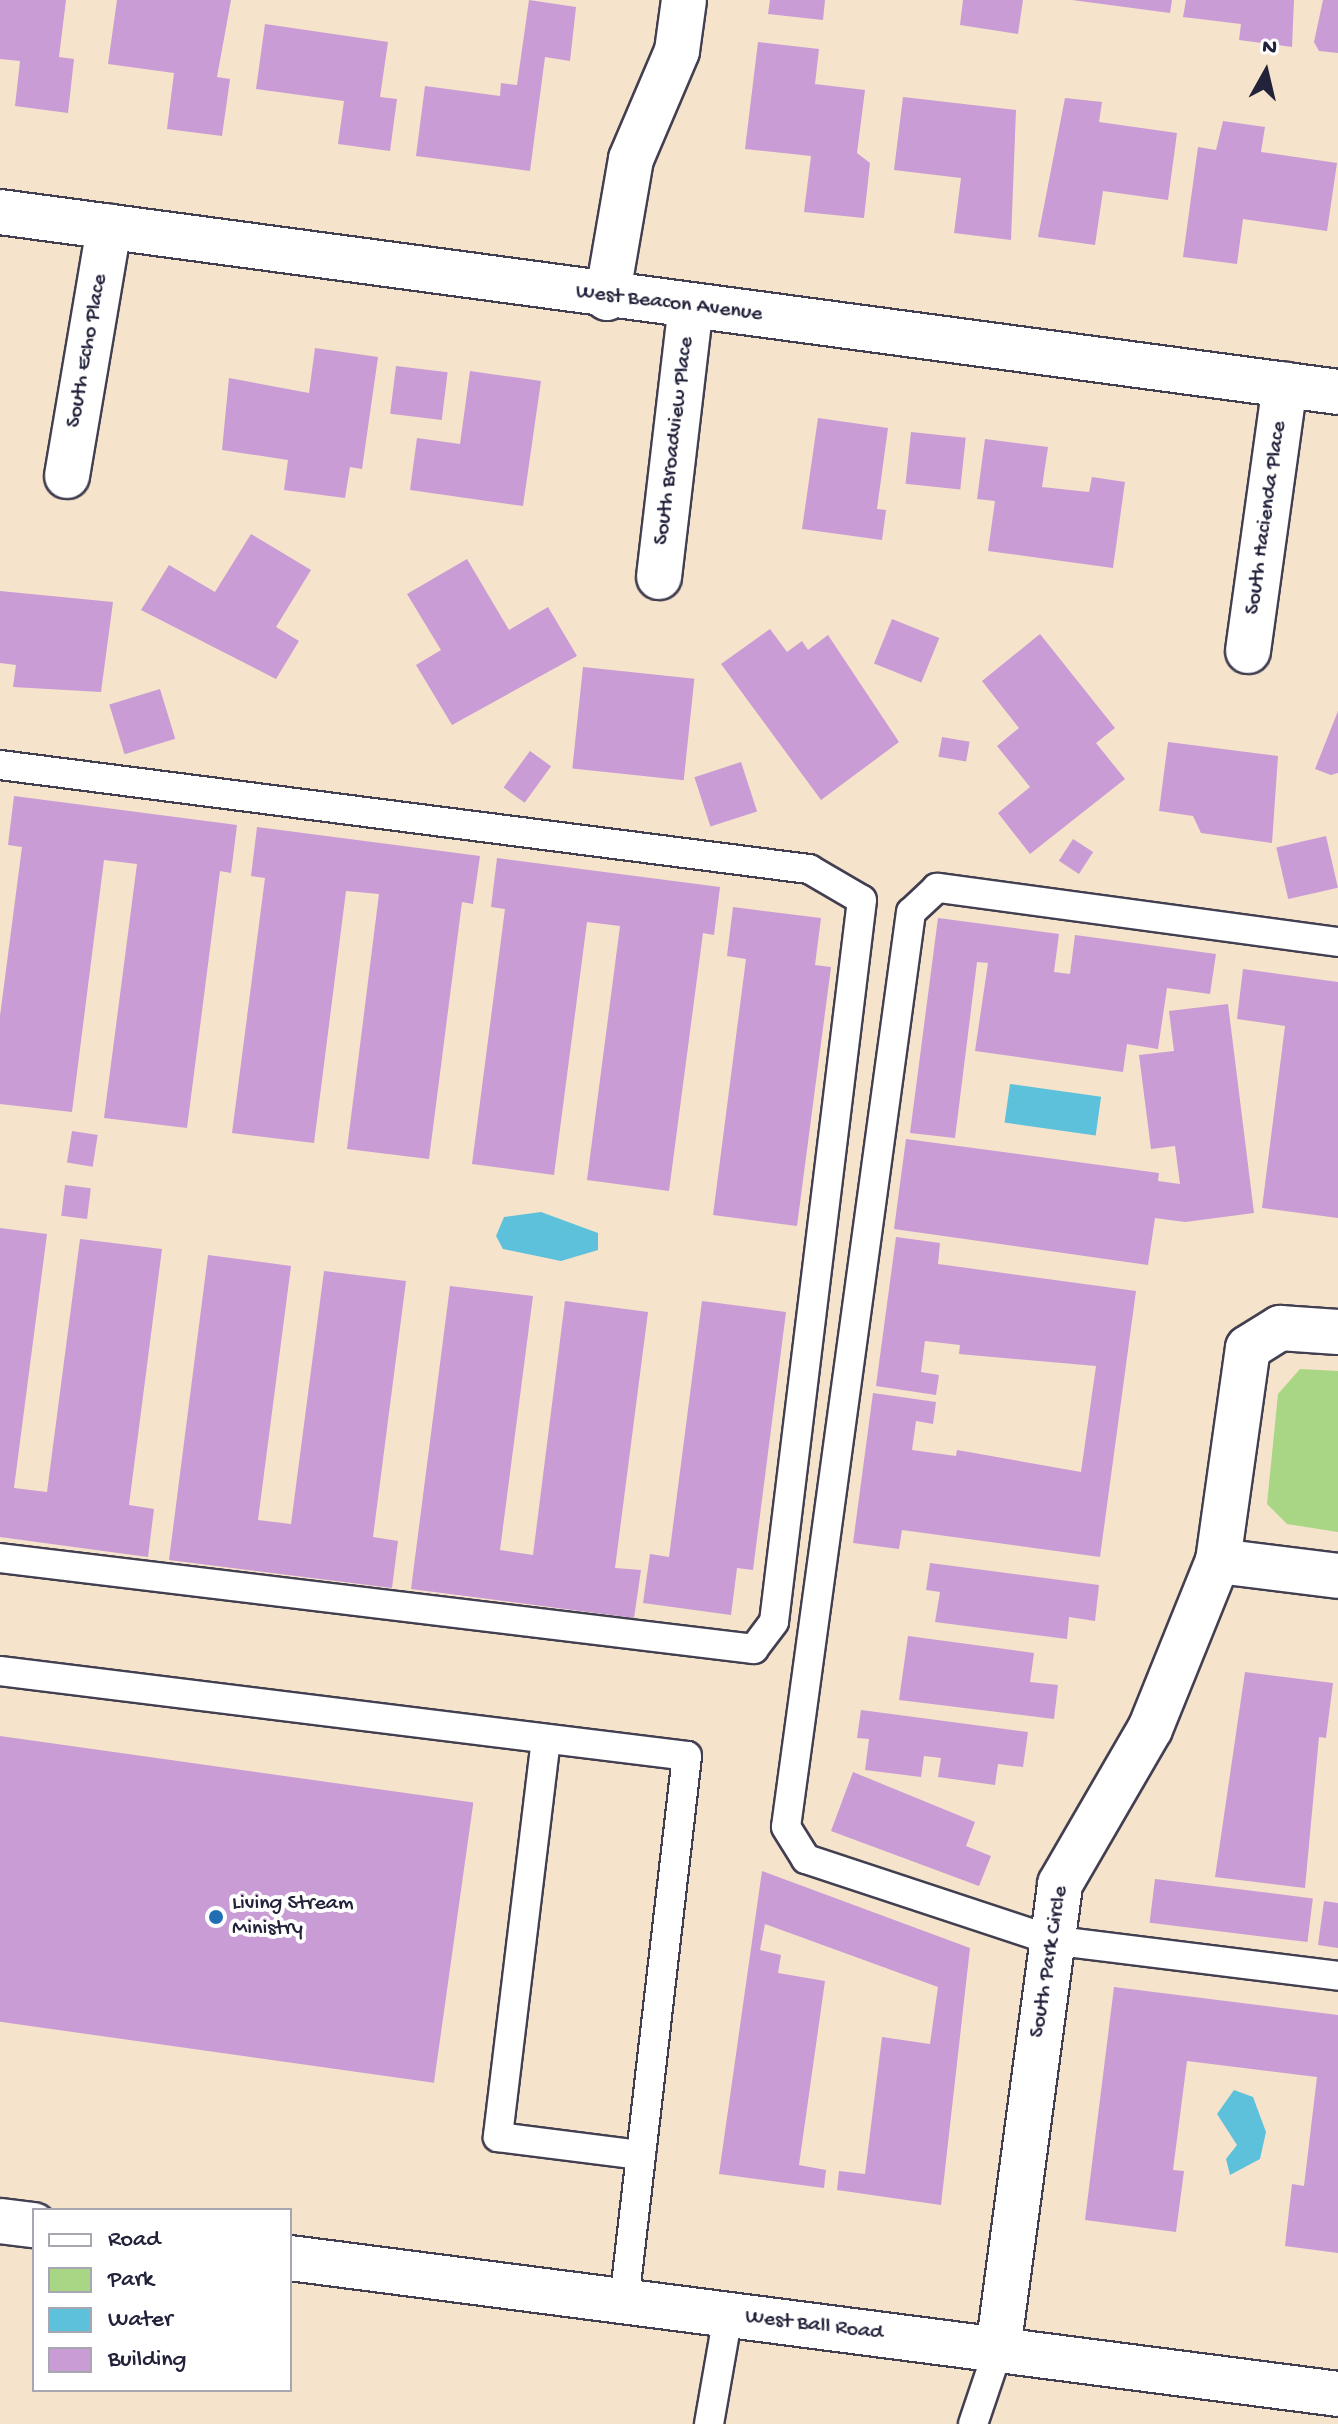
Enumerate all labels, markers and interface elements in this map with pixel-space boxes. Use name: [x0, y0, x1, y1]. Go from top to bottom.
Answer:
north arrow: [1226, 32, 1306, 112]
text: N: [1260, 34, 1278, 62]
street label: South Echo Place: [61, 272, 115, 430]
street label: West Beacon Avenue: [574, 279, 764, 329]
street label: South Broadview Place: [649, 335, 701, 547]
street label: South Hacienda Place: [1240, 420, 1294, 616]
street label: South Park Circle: [1025, 1884, 1075, 2040]
place label: Living Stream Ministry: [232, 1891, 354, 1942]
marker: Living Stream Ministry: [207, 1908, 225, 1926]
legend: [32, 2208, 292, 2392]
text: Road: [108, 2226, 160, 2255]
text: Park: [108, 2266, 154, 2295]
street label: West Ball Road: [744, 2304, 884, 2348]
text: Water: [108, 2306, 172, 2335]
text: Building: [108, 2346, 186, 2375]

